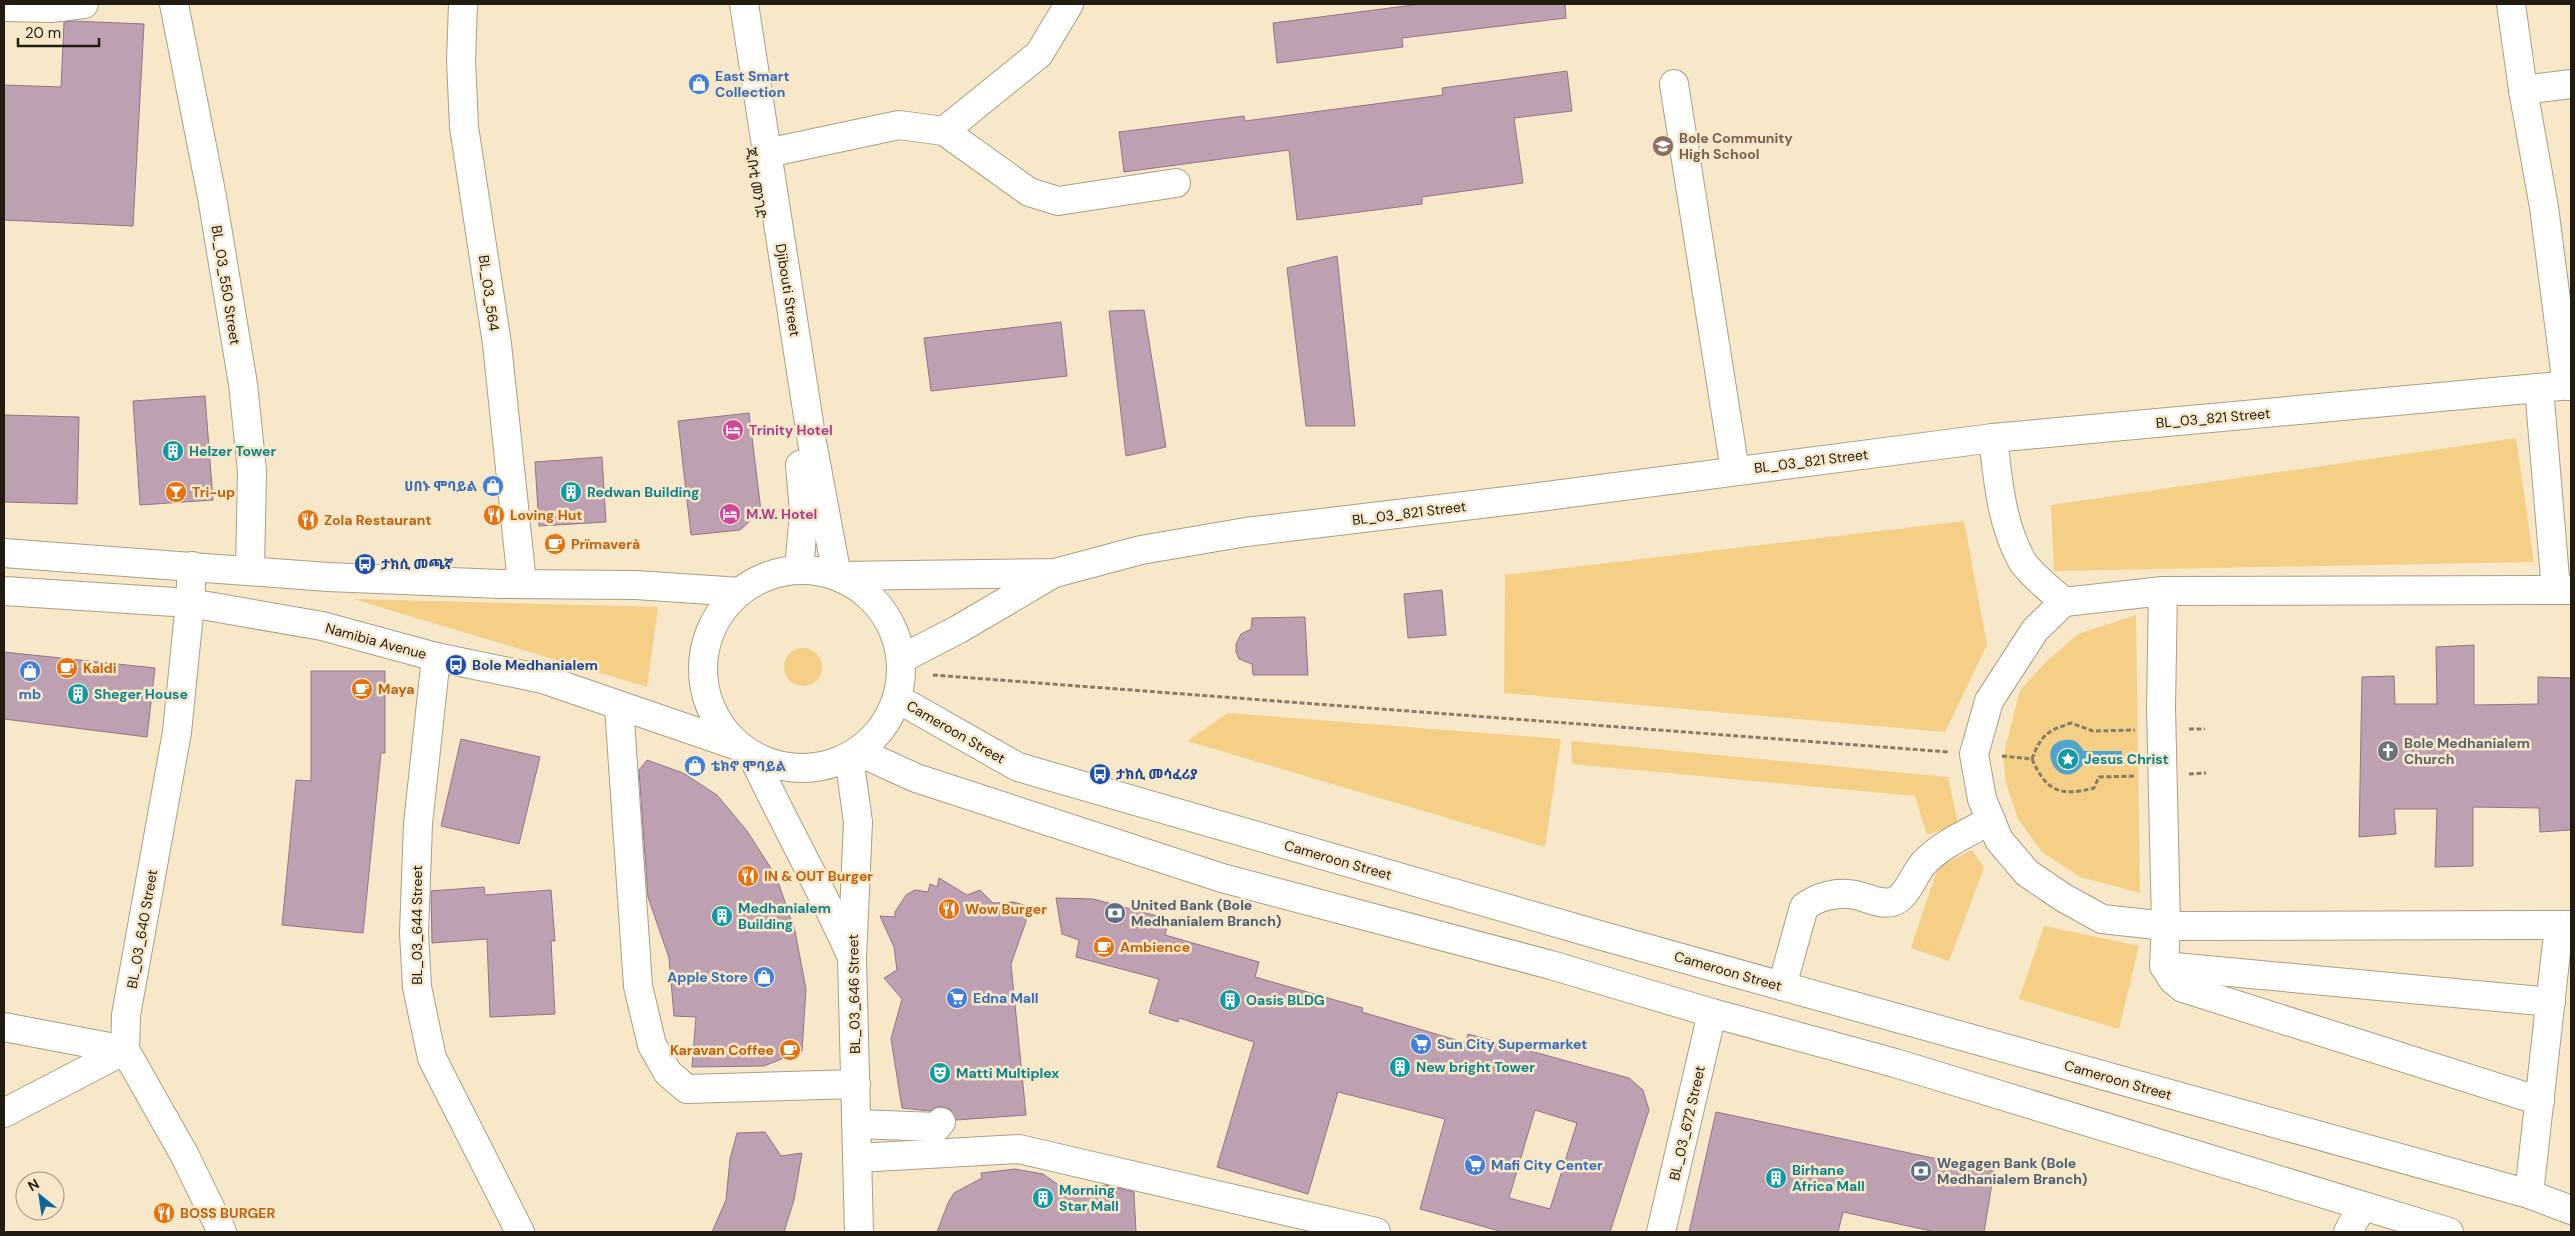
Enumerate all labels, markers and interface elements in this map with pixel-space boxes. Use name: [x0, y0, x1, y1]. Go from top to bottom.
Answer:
scale bar: [18, 15, 99, 47]
text: 20 m: [25, 23, 61, 43]
place label: East Smart Collection: [715, 67, 790, 101]
shop icon: East Smart Collection: [687, 72, 711, 96]
place label: Bole Community High School: [1679, 129, 1793, 163]
school or university icon: Bole Community High School: [1651, 134, 1675, 158]
street label: ጂቡቲ መንገድ: [741, 146, 771, 220]
street label: BL_03_550 Street: [208, 224, 244, 346]
street label: Djibouti Street: [772, 242, 804, 338]
street label: BL_03_564: [475, 254, 503, 333]
street label: BL_03_821 Street: [2155, 404, 2271, 432]
hotel icon: Trinity Hotel: [721, 418, 745, 442]
place label: Trinity Hotel: [749, 421, 833, 439]
building icon: Helzer Tower: [161, 439, 185, 463]
place label: Helzer Tower: [189, 442, 277, 460]
street label: BL_03_821 Street: [1753, 445, 1869, 477]
shop icon: ሀበኑ ሞባይል: [481, 474, 505, 498]
place label: ሀበኑ ሞባይል: [404, 477, 478, 495]
bar icon: Tri-up: [164, 480, 188, 504]
building icon: Redwan Building: [559, 480, 583, 504]
place label: Tri-up: [192, 483, 235, 501]
place label: Redwan Building: [587, 483, 699, 501]
street label: BL_03_821 Street: [1351, 497, 1467, 529]
hotel icon: M.W. Hotel: [718, 502, 742, 526]
restaurant icon: Loving Hut: [482, 503, 506, 527]
place label: M.W. Hotel: [746, 505, 817, 523]
place label: Loving Hut: [510, 506, 582, 524]
restaurant icon: Zola Restaurant: [296, 508, 320, 532]
place label: Zola Restaurant: [324, 511, 431, 529]
cafe icon: Prïmaverà: [543, 532, 567, 556]
place label: Prïmaverà: [571, 535, 640, 553]
bus stop icon: ታክሲ መጫኛ: [353, 552, 377, 576]
place label: ታክሲ መጫኛ: [381, 555, 454, 573]
street label: Namibia Avenue: [323, 619, 429, 663]
bus stop icon: Bole Medhanialem: [444, 653, 468, 677]
cafe icon: Kaldi: [55, 656, 79, 680]
place label: Bole Medhanialem: [472, 656, 598, 674]
shop icon: mb: [18, 659, 42, 683]
place label: Kaldi: [83, 659, 117, 677]
cafe icon: Maya: [350, 677, 374, 701]
place label: Maya: [378, 680, 414, 698]
building icon: Sheger House: [66, 682, 90, 706]
place label: mb: [19, 685, 41, 703]
place label: Sheger House: [94, 685, 188, 703]
street label: Cameroon Street: [903, 696, 1009, 768]
place label: Bole Medhanialem Church: [2404, 734, 2530, 768]
church icon: Bole Medhanialem Church: [2376, 739, 2400, 763]
place icon: Jesus Christ: [2056, 747, 2080, 771]
place label: Jesus Christ: [2084, 750, 2169, 768]
shop icon: ቴክኖ ሞባይል: [683, 754, 707, 778]
place label: ቴክኖ ሞባይል: [711, 757, 787, 775]
bus stop icon: ታክሲ መሳፈሪያ: [1088, 762, 1112, 786]
place label: ታክሲ መሳፈሪያ: [1116, 765, 1198, 783]
street label: Cameroon Street: [1282, 836, 1394, 884]
restaurant icon: IN & OUT Burger: [736, 864, 760, 888]
street label: BL_03_644 Street: [408, 865, 426, 985]
place label: IN & OUT Burger: [764, 867, 873, 885]
street label: BL_03_640 Street: [123, 868, 161, 990]
place label: United Bank (Bole Medhanialem Branch): [1131, 896, 1282, 930]
restaurant icon: Wow Burger: [937, 897, 961, 921]
place label: Medhanialem Building: [738, 899, 831, 933]
place label: Wow Burger: [965, 900, 1047, 918]
bank icon: United Bank (Bole Medhanialem Branch): [1103, 901, 1127, 925]
building icon: Medhanialem Building: [710, 904, 734, 928]
street label: BL_03_646 Street: [844, 934, 864, 1054]
cafe icon: Ambience: [1092, 935, 1116, 959]
place label: Ambience: [1120, 938, 1190, 956]
street label: Cameroon Street: [1672, 947, 1784, 995]
shop icon: Apple Store: [752, 965, 776, 989]
place label: Apple Store: [667, 968, 748, 986]
supermarket icon: Edna Mall: [945, 986, 969, 1010]
building icon: Oasis BLDG: [1218, 988, 1242, 1012]
place label: Edna Mall: [973, 989, 1039, 1007]
place label: Oasis BLDG: [1246, 991, 1325, 1009]
supermarket icon: Sun City Supermarket: [1409, 1032, 1433, 1056]
place label: Sun City Supermarket: [1437, 1035, 1587, 1053]
cafe icon: Karavan Coffee: [778, 1038, 802, 1062]
place label: Karavan Coffee: [670, 1041, 774, 1059]
building icon: New bright Tower: [1388, 1055, 1412, 1079]
street label: Cameroon Street: [2062, 1056, 2174, 1104]
place label: New bright Tower: [1416, 1058, 1535, 1076]
theatre icon: Matti Multiplex: [928, 1061, 952, 1085]
place label: Matti Multiplex: [956, 1064, 1059, 1082]
street label: BL_03_672 Street: [1665, 1064, 1709, 1182]
supermarket icon: Mafi City Center: [1463, 1153, 1487, 1177]
place label: Wegagen Bank (Bole Medhanialem Branch): [1937, 1154, 2088, 1188]
place label: Mafi City Center: [1491, 1156, 1603, 1174]
bank icon: Wegagen Bank (Bole Medhanialem Branch): [1909, 1159, 1933, 1183]
place label: Birhane Africa Mall: [1792, 1161, 1865, 1195]
building icon: Birhane Africa Mall: [1764, 1166, 1788, 1190]
north arrow: [15, 1171, 65, 1221]
text: N: [25, 1174, 42, 1195]
place label: Morning Star Mall: [1059, 1181, 1119, 1215]
building icon: Morning Star Mall: [1031, 1186, 1055, 1210]
restaurant icon: BOSS BURGER: [152, 1201, 176, 1225]
place label: BOSS BURGER: [180, 1204, 276, 1222]

